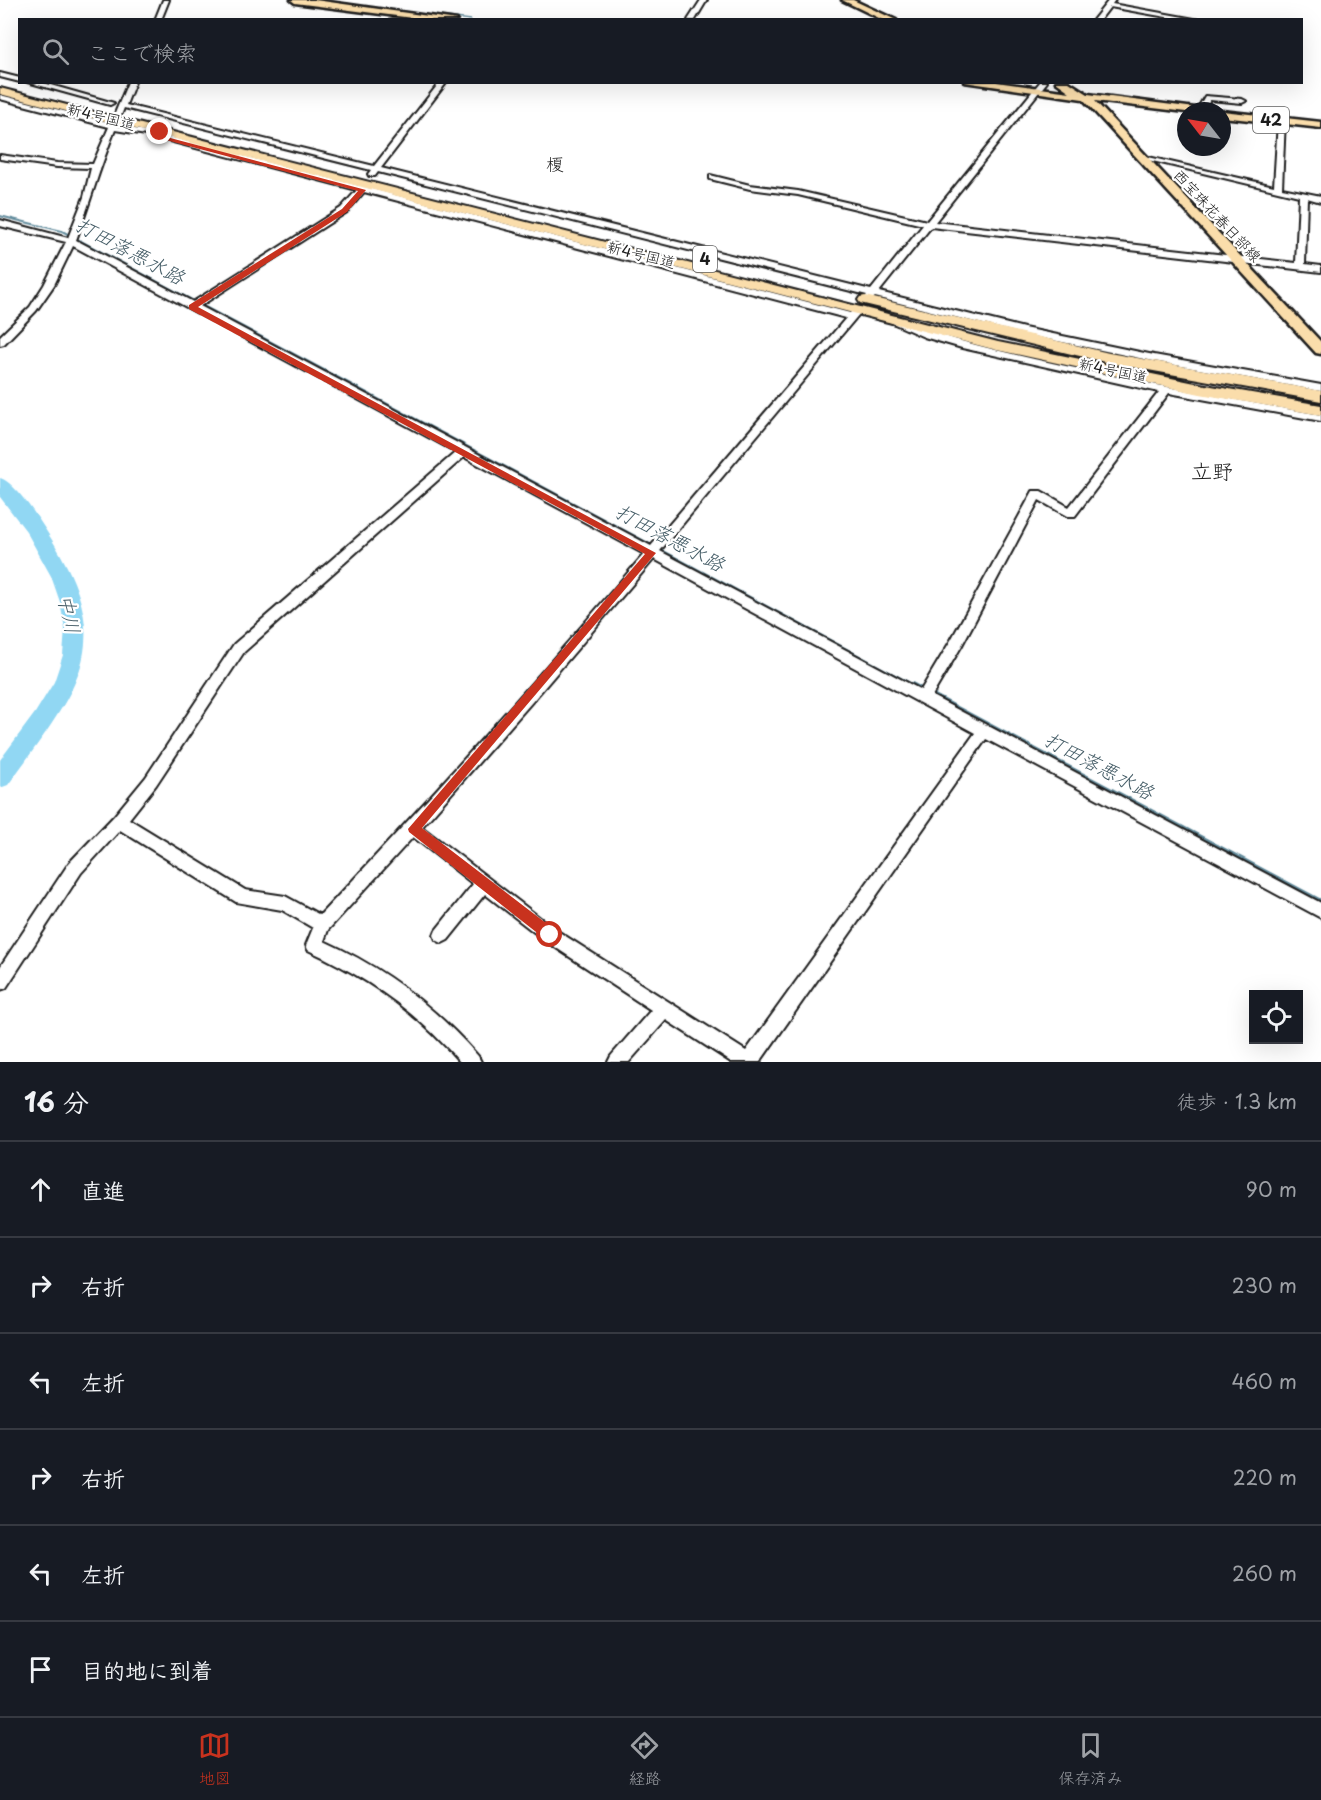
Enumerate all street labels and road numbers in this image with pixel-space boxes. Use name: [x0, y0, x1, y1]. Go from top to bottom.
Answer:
street label: 新4号国道: [65, 96, 138, 135]
road number: 42: [1253, 107, 1289, 133]
street label: 西宝珠花春日部線: [1169, 163, 1267, 267]
street label: 新4号国道: [605, 234, 678, 273]
road number: 4: [693, 246, 717, 272]
street label: 新4号国道: [1077, 351, 1150, 388]

